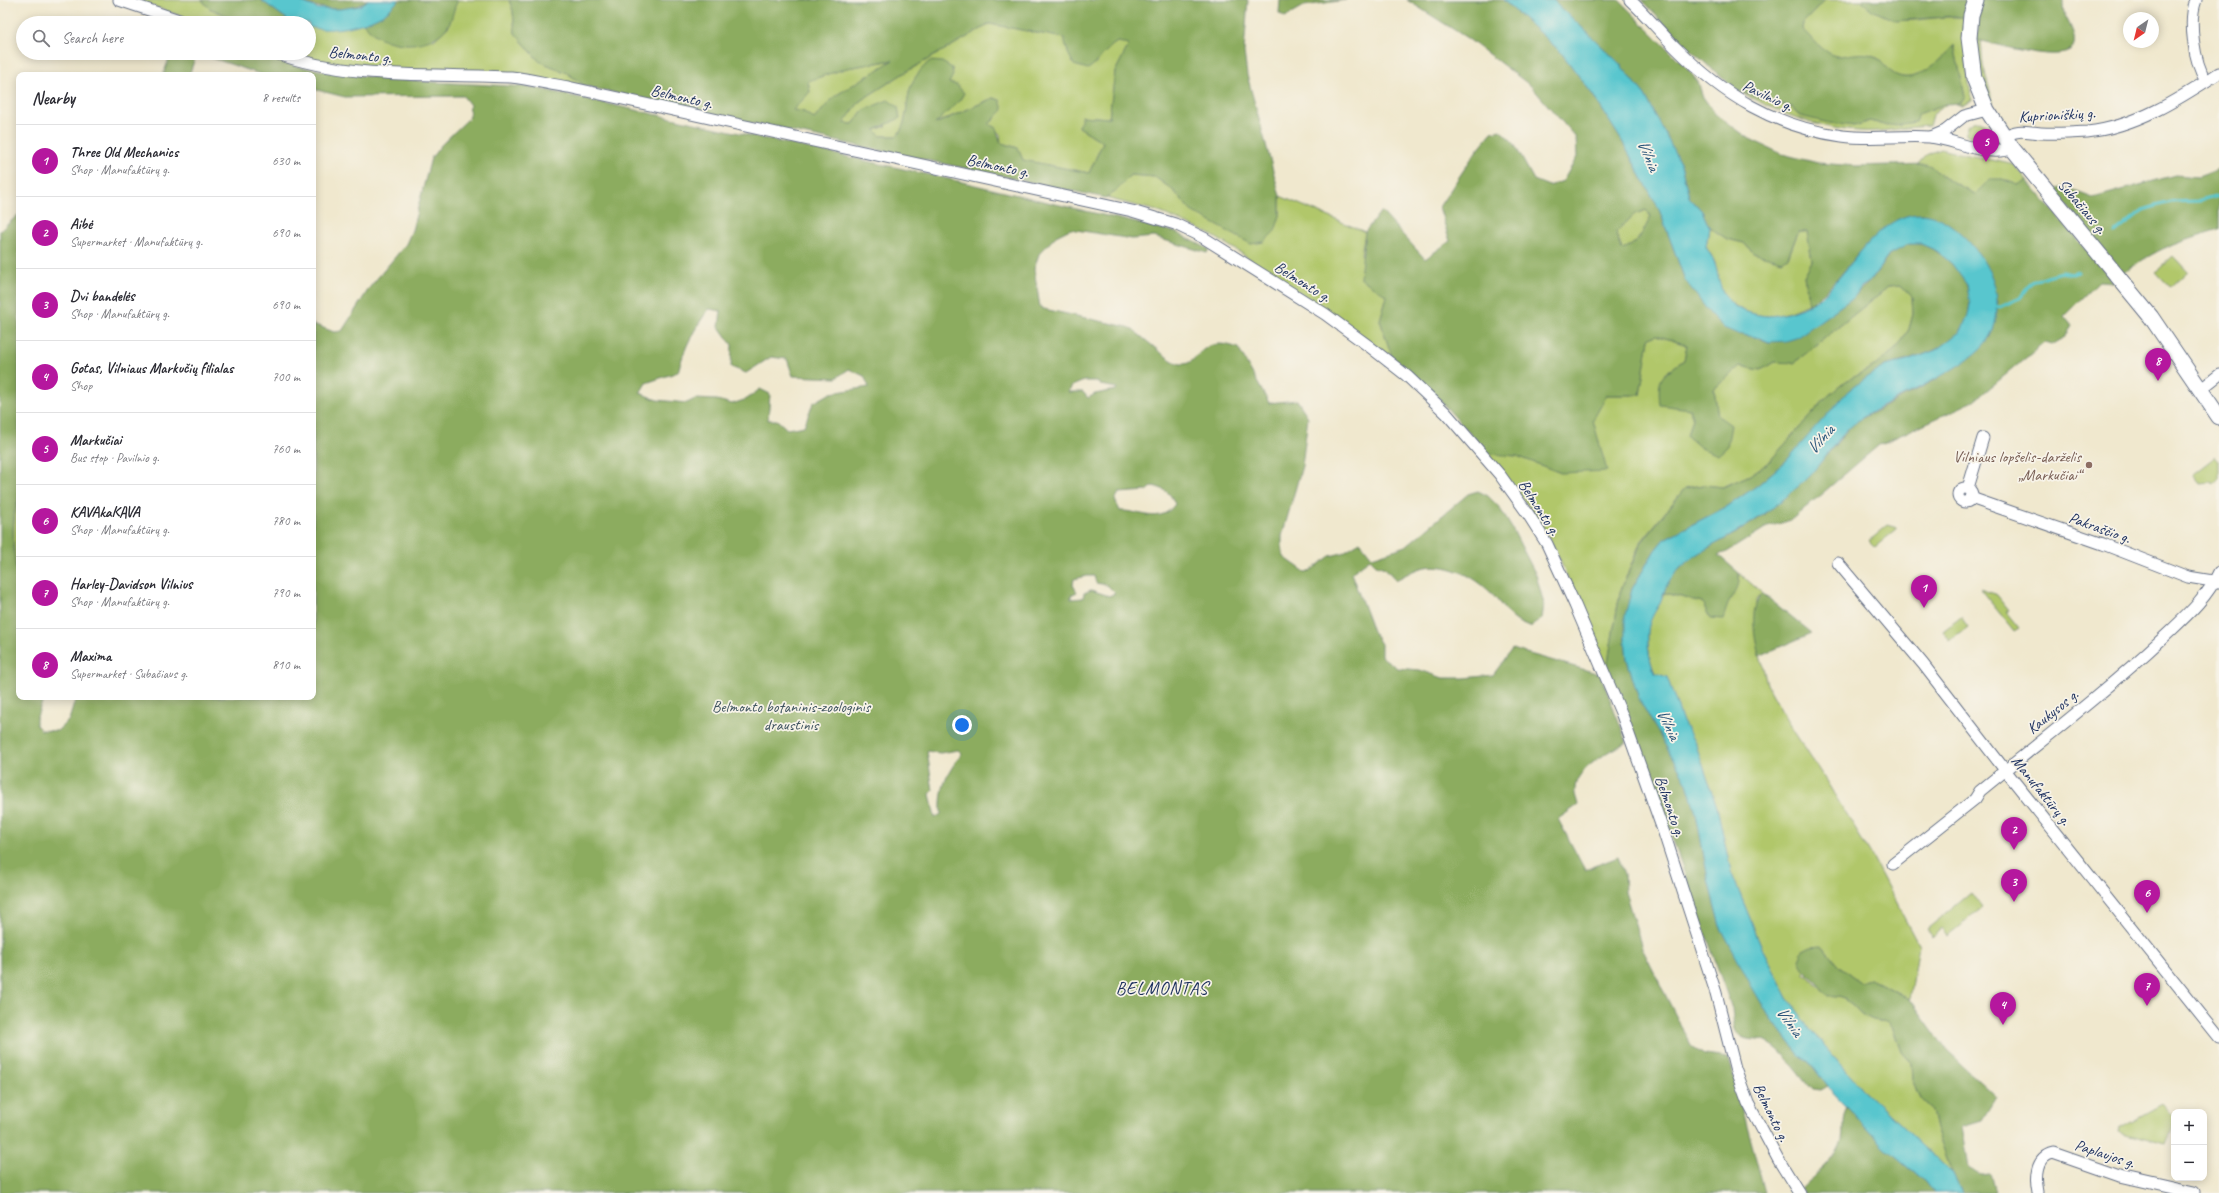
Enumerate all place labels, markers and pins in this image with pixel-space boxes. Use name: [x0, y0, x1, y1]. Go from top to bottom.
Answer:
pin: 5: [1973, 129, 1999, 162]
pin: 8: [2145, 348, 2171, 381]
place label: Vilniaus lopšelis-darželis „Markučiai“: [1953, 447, 2085, 485]
marker: Vilniaus lopšelis-darželis „Markučiai“: [2084, 460, 2094, 470]
pin: 1: [1911, 575, 1937, 608]
pin: 2: [2001, 817, 2027, 850]
pin: 3: [2001, 869, 2027, 902]
pin: 6: [2134, 880, 2160, 913]
pin: 7: [2134, 973, 2160, 1006]
pin: 4: [1990, 992, 2016, 1025]

